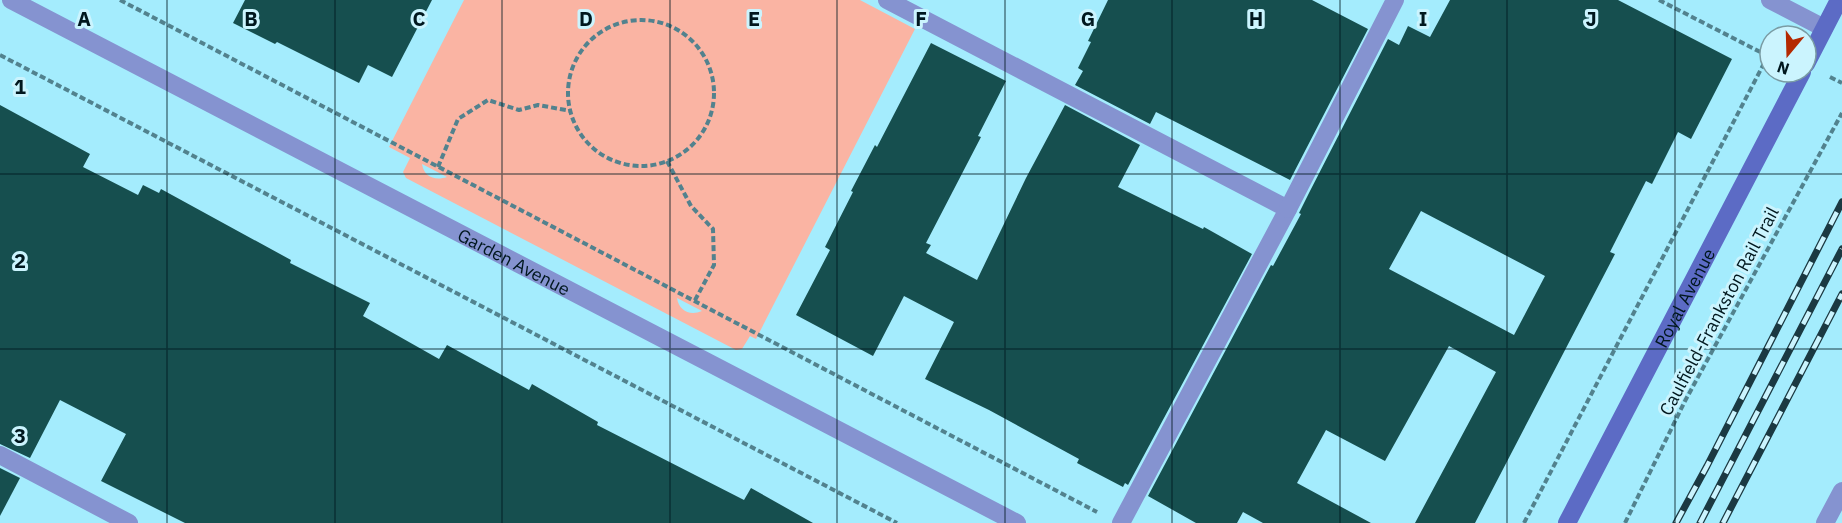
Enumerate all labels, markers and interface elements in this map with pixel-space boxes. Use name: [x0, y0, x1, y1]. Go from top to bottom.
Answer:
text: A: [77, 5, 91, 32]
text: B: [244, 5, 258, 32]
text: C: [412, 5, 426, 32]
text: D: [579, 5, 593, 32]
text: E: [748, 5, 760, 32]
text: F: [915, 5, 927, 32]
text: G: [1081, 5, 1095, 32]
text: H: [1249, 5, 1263, 32]
text: I: [1419, 5, 1427, 32]
text: J: [1585, 5, 1597, 32]
north arrow: [1758, 24, 1818, 84]
text: N: [1774, 57, 1792, 80]
text: 1: [14, 73, 26, 100]
street label: Caulfield-Frankston Rail Trail: [1654, 203, 1784, 419]
street label: Garden Avenue: [454, 223, 574, 300]
street label: Royal Avenue: [1649, 244, 1720, 351]
text: 2: [14, 247, 26, 274]
text: 3: [14, 422, 26, 449]

